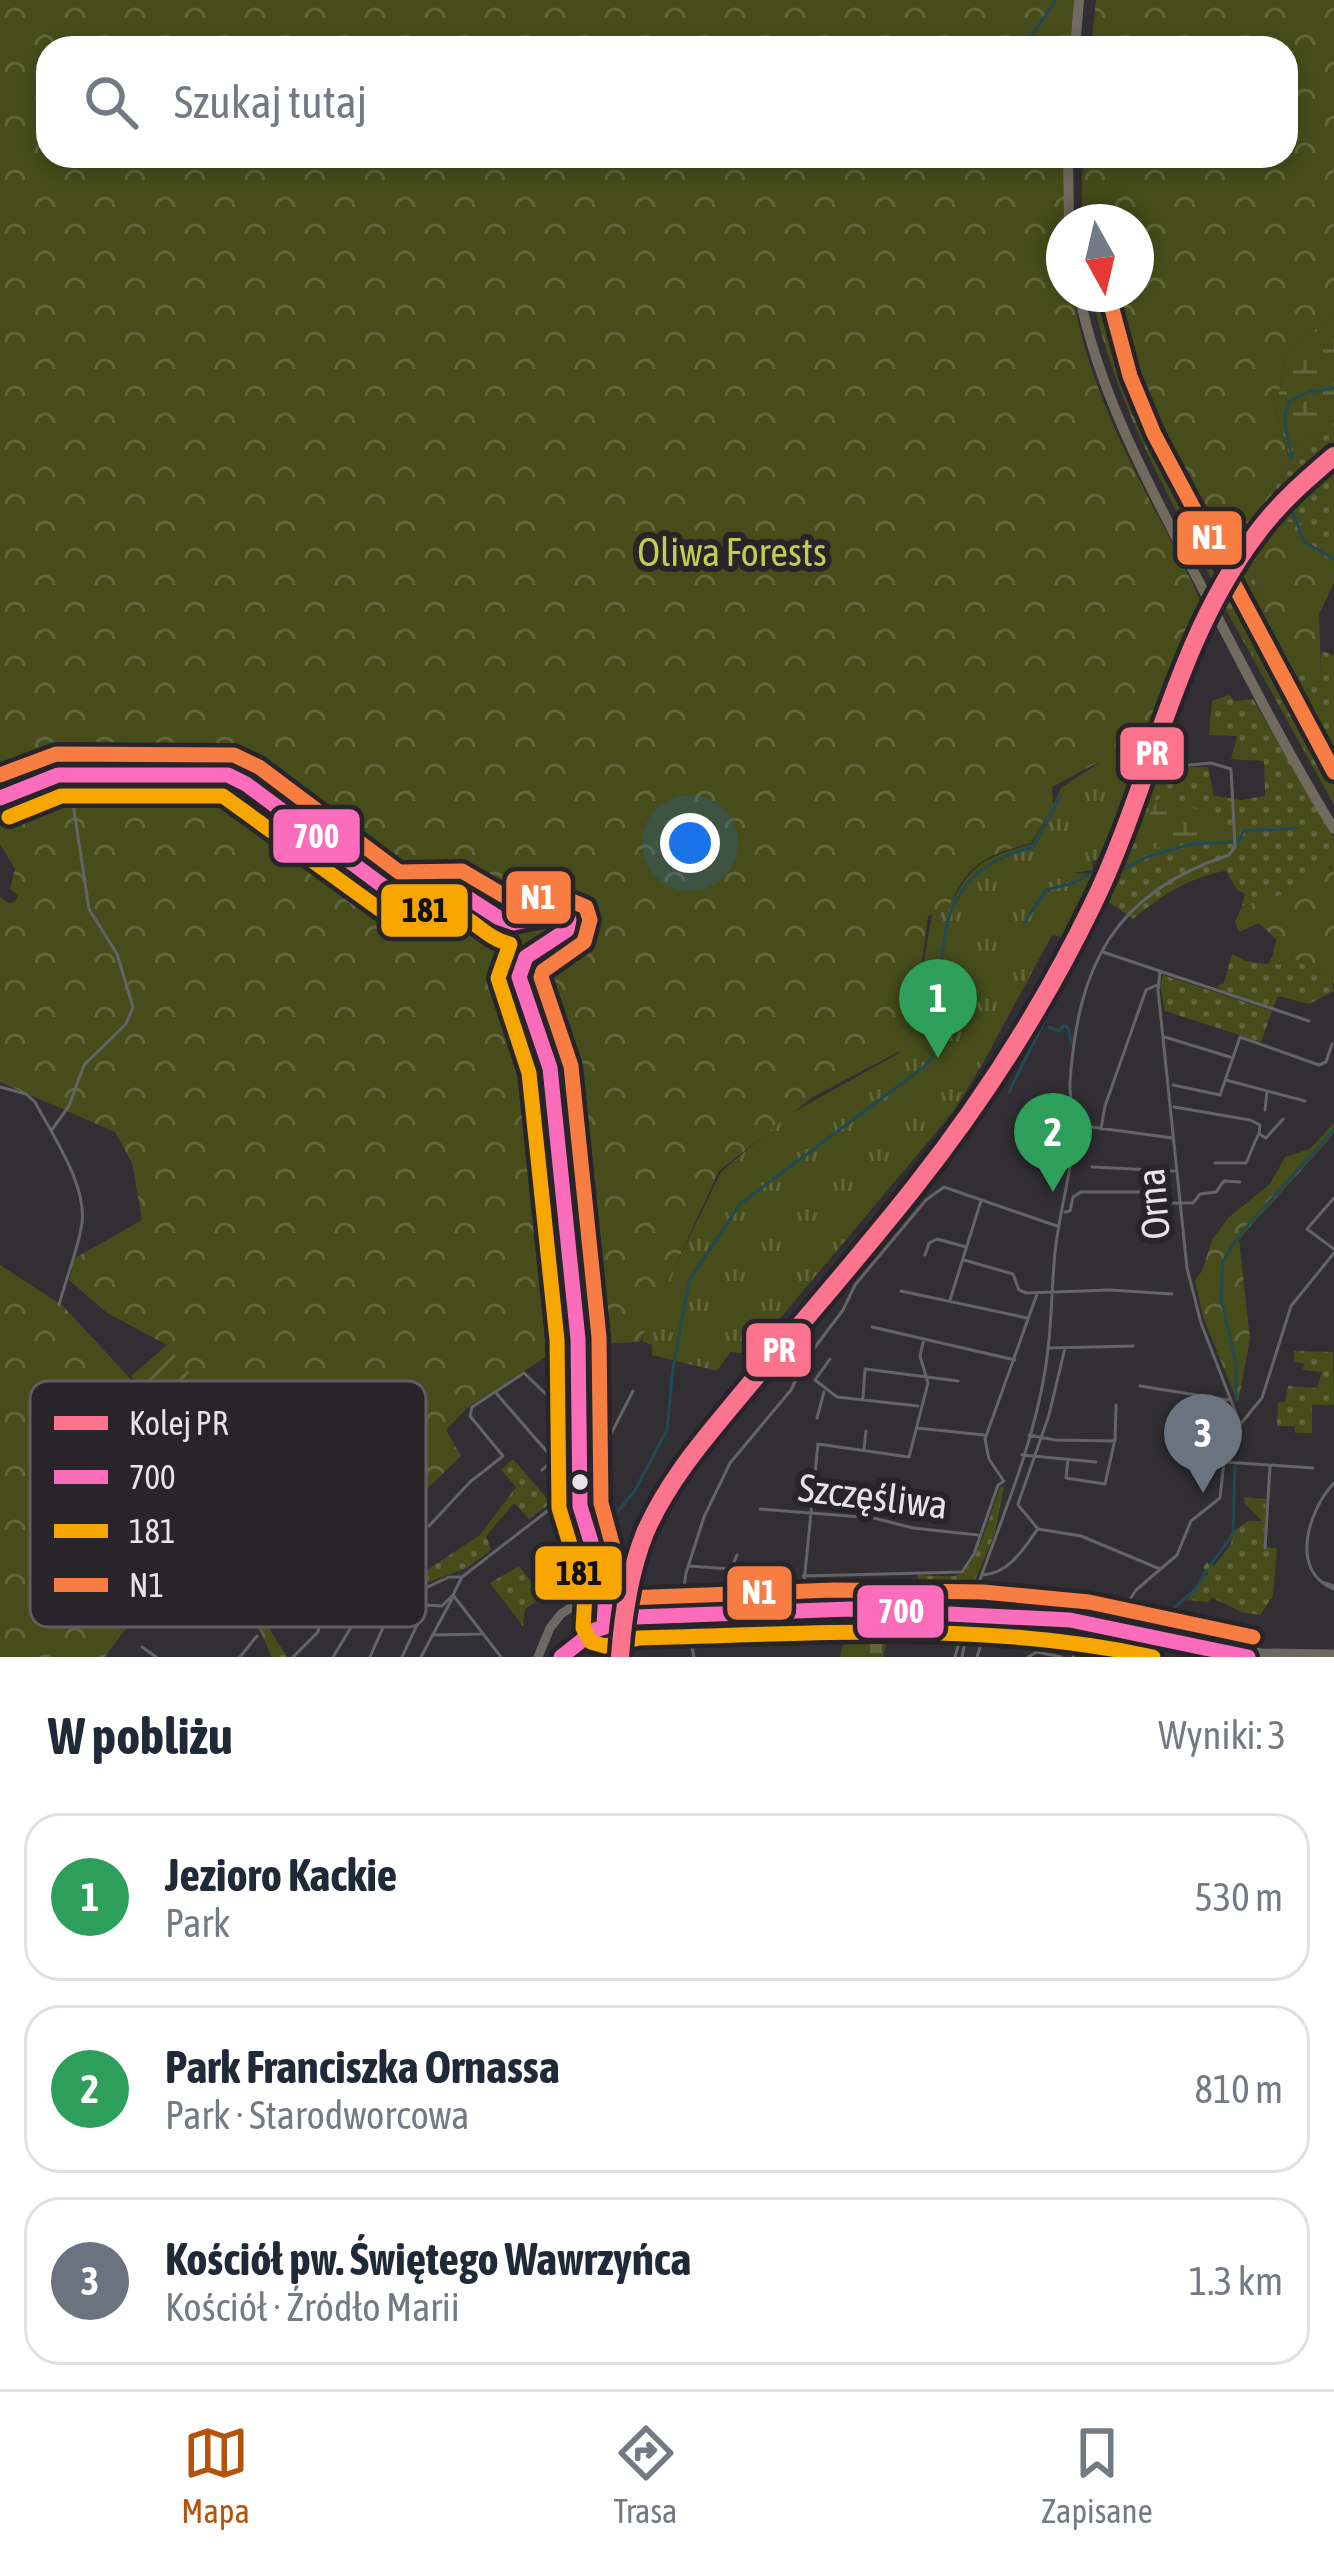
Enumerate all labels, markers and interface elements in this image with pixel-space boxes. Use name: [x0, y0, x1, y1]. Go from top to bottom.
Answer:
search box: [36, 36, 1298, 168]
icon: search: [78, 69, 144, 135]
text: Szukaj tutaj: [174, 76, 367, 128]
north arrow: [1046, 204, 1154, 312]
line badge: N1: [1175, 509, 1244, 567]
text: N1: [1192, 518, 1226, 556]
park label: Oliwa Forests: [637, 530, 827, 574]
line badge: PR: [1118, 725, 1186, 782]
text: PR: [1136, 734, 1169, 772]
line badge: 700: [271, 807, 362, 865]
your location: [660, 813, 720, 873]
text: 700: [293, 817, 339, 855]
line badge: N1: [504, 869, 573, 926]
text: N1: [521, 878, 555, 916]
line badge: 181: [379, 882, 470, 939]
text: 181: [402, 891, 448, 929]
pin: 1: [899, 959, 977, 1058]
pin: 2: [1014, 1093, 1092, 1192]
street label: Orna: [1128, 1167, 1178, 1241]
line badge: PR: [744, 1321, 813, 1379]
text: PR: [763, 1331, 796, 1369]
legend: [30, 1381, 426, 1627]
pin: 3: [1164, 1394, 1242, 1493]
text: Kolej PR: [129, 1404, 229, 1442]
text: 700: [129, 1458, 176, 1496]
street label: Szczęśliwa: [796, 1465, 950, 1527]
unlabelled marker: [569, 1471, 591, 1493]
text: 181: [129, 1512, 176, 1550]
line badge: 181: [533, 1544, 624, 1602]
text: 181: [556, 1554, 602, 1592]
line badge: N1: [725, 1564, 794, 1622]
text: N1: [129, 1566, 164, 1604]
text: N1: [742, 1573, 776, 1611]
line badge: 700: [855, 1583, 946, 1640]
text: 700: [878, 1592, 924, 1630]
text: W pobliżu: [48, 1706, 233, 1765]
text: Wyniki: 3: [1158, 1713, 1286, 1757]
text: Jezioro Kackie: [165, 1849, 397, 1901]
text: 1: [81, 1875, 99, 1919]
text: 530 m: [1195, 1875, 1283, 1919]
text: Park: [165, 1901, 230, 1945]
text: Park Franciszka Ornassa: [165, 2041, 560, 2093]
text: 2: [81, 2067, 99, 2111]
text: 810 m: [1195, 2067, 1283, 2111]
text: Park · Starodworcowa: [165, 2093, 469, 2137]
text: Kościół pw. Świętego Wawrzyńca: [165, 2233, 691, 2285]
text: 3: [81, 2259, 99, 2303]
text: 1.3 km: [1189, 2259, 1283, 2303]
text: Kościół · Źródło Marii: [165, 2285, 460, 2329]
tab: Mapa: [181, 2420, 250, 2530]
tab: Trasa: [613, 2420, 679, 2530]
tab: Zapisane: [1041, 2420, 1153, 2530]

